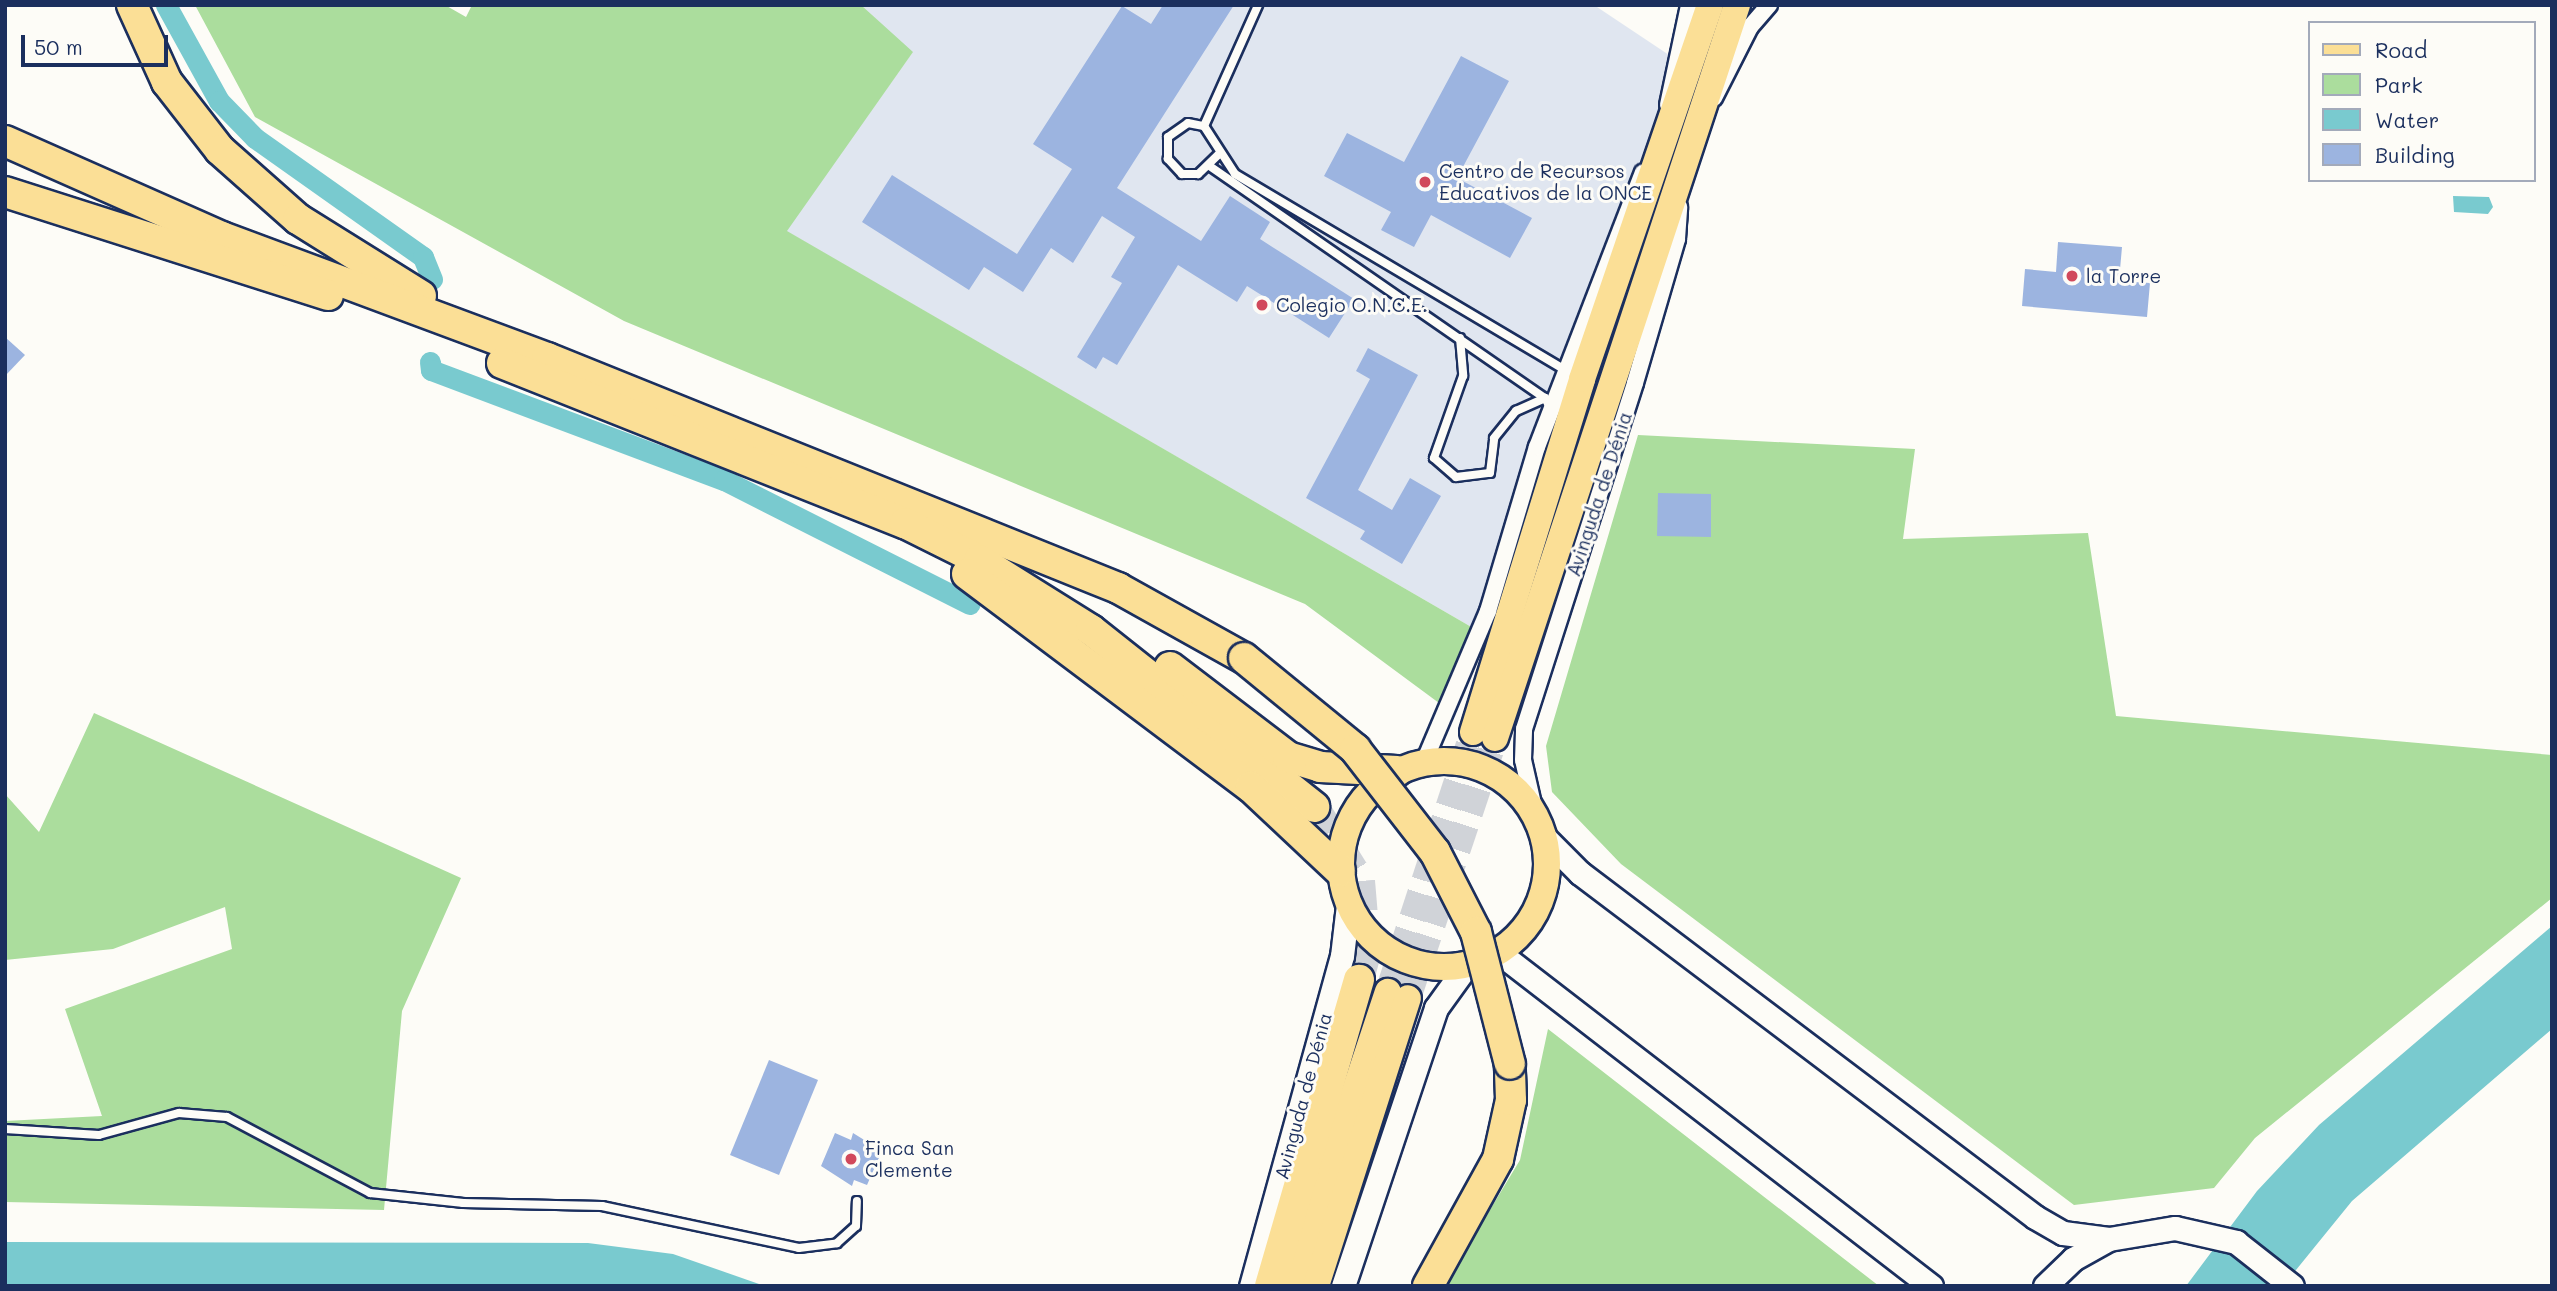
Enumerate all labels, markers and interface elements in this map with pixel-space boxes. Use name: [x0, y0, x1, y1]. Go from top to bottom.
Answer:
scale bar: [24, 21, 172, 65]
legend: [2308, 21, 2536, 182]
text: 50 m: [34, 33, 83, 60]
text: Road: [2375, 36, 2427, 63]
text: Park: [2375, 71, 2423, 98]
text: Water: [2375, 106, 2439, 133]
text: Building: [2375, 141, 2455, 168]
place label: Centro de Recursos Educativos de la ONCE: [1439, 160, 1652, 204]
marker: Centro de Recursos Educativos de la ONCE: [1417, 174, 1433, 190]
place label: la Torre: [2086, 265, 2161, 287]
marker: la Torre: [2064, 268, 2080, 284]
place label: Colegio O.N.C.E.: [1276, 294, 1428, 316]
marker: Colegio O.N.C.E.: [1254, 297, 1270, 313]
street label: Avinguda de Dénia: [1562, 409, 1636, 579]
street label: Avinguda de Dénia: [1270, 1010, 1336, 1182]
place label: Finca San Clemente: [865, 1137, 954, 1181]
marker: Finca San Clemente: [843, 1151, 859, 1167]

